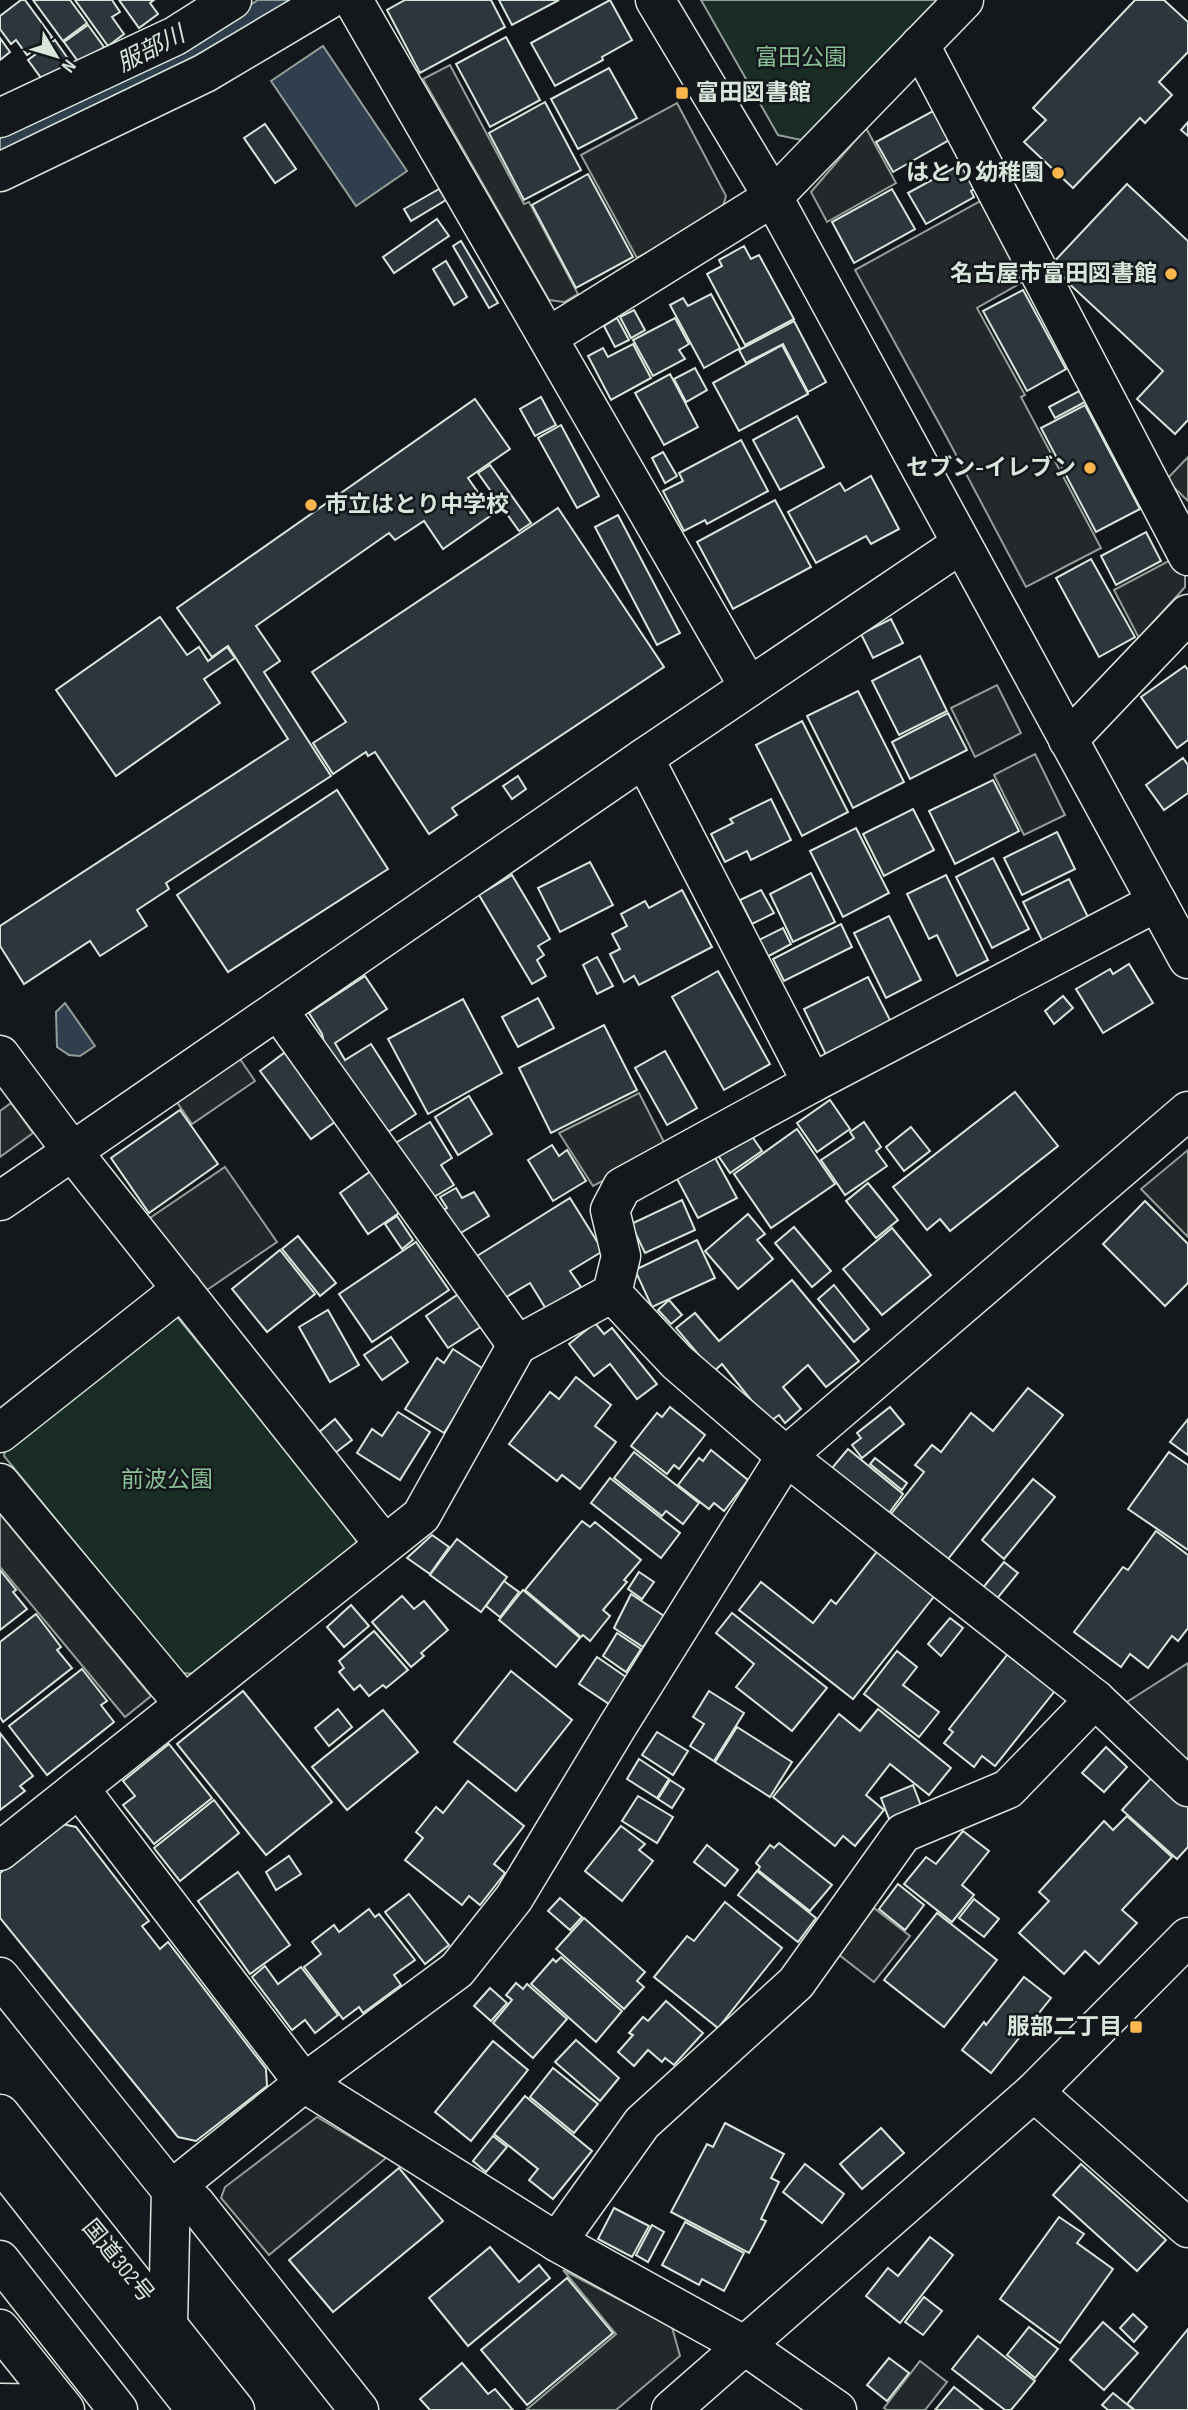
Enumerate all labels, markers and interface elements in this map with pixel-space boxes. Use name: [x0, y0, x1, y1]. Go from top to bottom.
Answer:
water label: 服部川: [112, 18, 192, 78]
north arrow: [21, 21, 91, 91]
park label: 富田公園: [755, 44, 847, 72]
text: N: [56, 54, 80, 77]
place label: 富田図書館: [696, 79, 811, 107]
marker: 富田図書館: [674, 85, 690, 101]
place label: はとり幼稚園: [906, 159, 1044, 187]
marker: はとり幼稚園: [1050, 165, 1066, 181]
place label: 名古屋市富田図書館: [950, 260, 1157, 288]
marker: 名古屋市富田図書館: [1163, 266, 1179, 282]
place label: セブン-イレブン: [906, 454, 1076, 482]
marker: セブン-イレブン: [1082, 460, 1098, 476]
place label: 市立はとり中学校: [325, 491, 509, 519]
marker: 市立はとり中学校: [303, 497, 319, 513]
park label: 前波公園: [121, 1466, 213, 1494]
place label: 服部二丁目: [1007, 2013, 1122, 2041]
marker: 服部二丁目: [1128, 2019, 1144, 2035]
street label: 国道302号: [76, 2214, 160, 2308]

